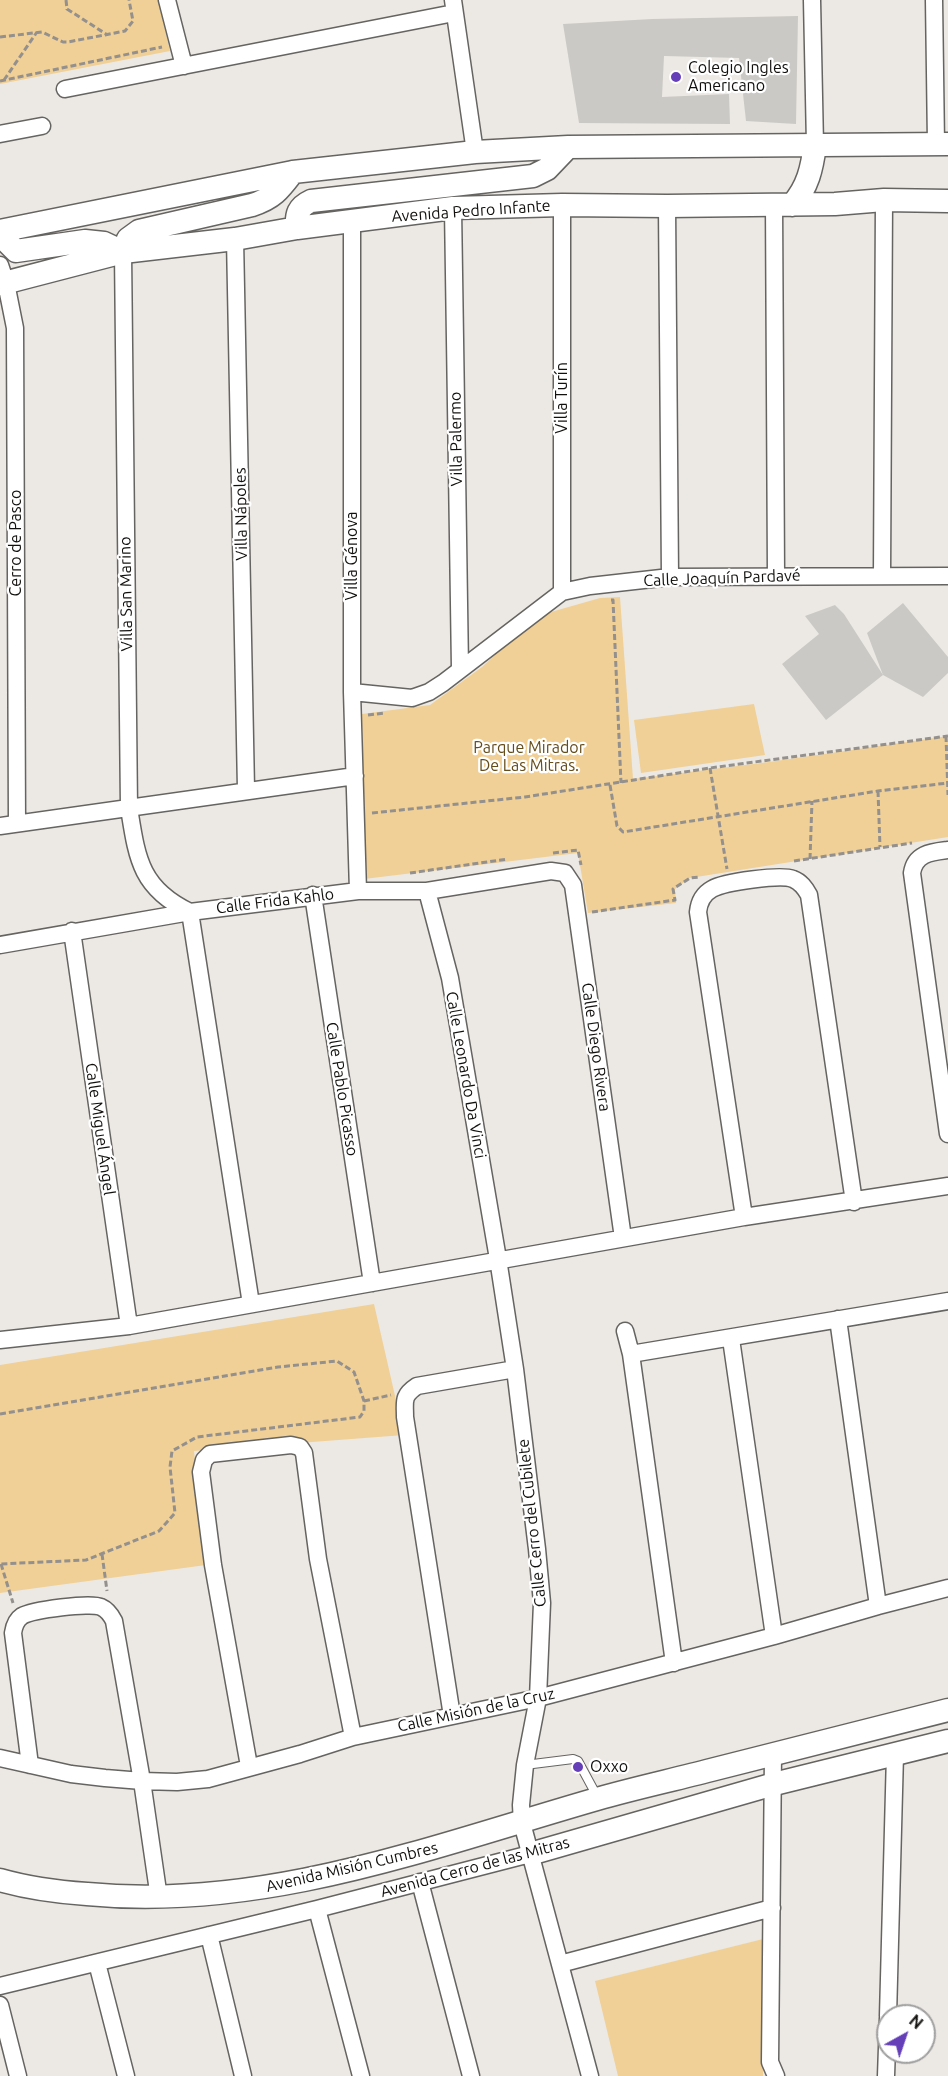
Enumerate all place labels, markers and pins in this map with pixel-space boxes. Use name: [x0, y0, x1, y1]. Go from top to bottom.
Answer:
place label: Colegio Ingles Americano: [688, 58, 789, 96]
marker: Colegio Ingles Americano: [669, 70, 683, 84]
place label: Oxxo: [590, 1757, 628, 1777]
marker: Oxxo: [571, 1760, 585, 1774]

